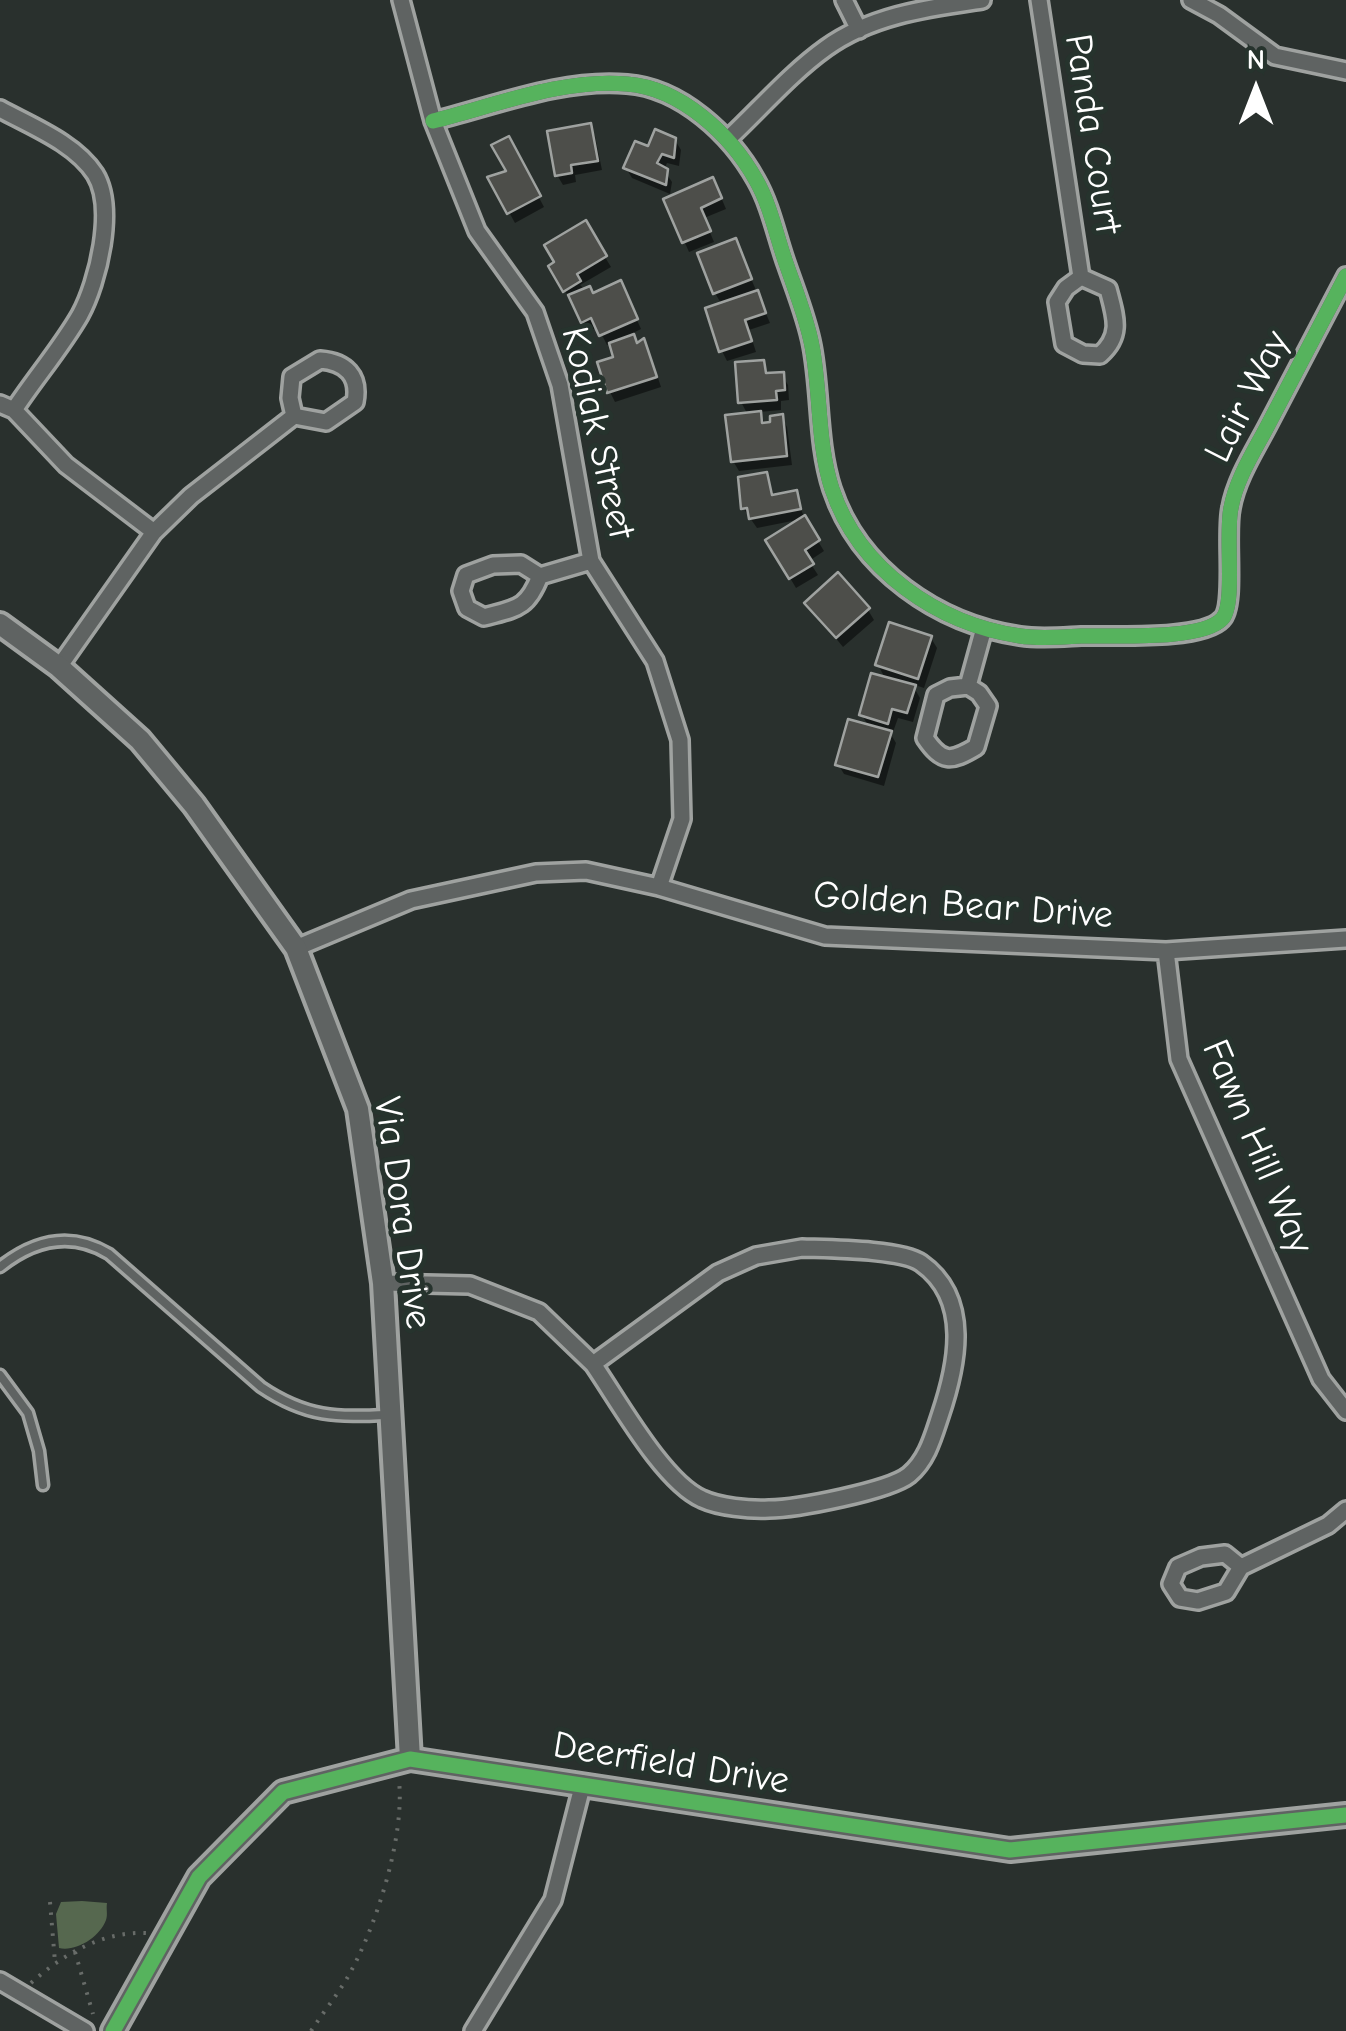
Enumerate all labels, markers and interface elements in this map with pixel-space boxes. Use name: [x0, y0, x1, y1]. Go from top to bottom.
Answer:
street label: Panda Court: [1054, 31, 1130, 237]
north arrow: [1206, 40, 1306, 140]
text: N: [1247, 44, 1265, 76]
street label: Kodiak Street: [550, 323, 644, 543]
street label: Lair Way: [1196, 324, 1300, 470]
street label: Golden Bear Drive: [812, 873, 1114, 939]
street label: Fawn Hill Way: [1191, 1033, 1323, 1261]
street label: Via Dora Drive: [363, 1094, 441, 1332]
street label: Deerfield Drive: [550, 1723, 792, 1805]

